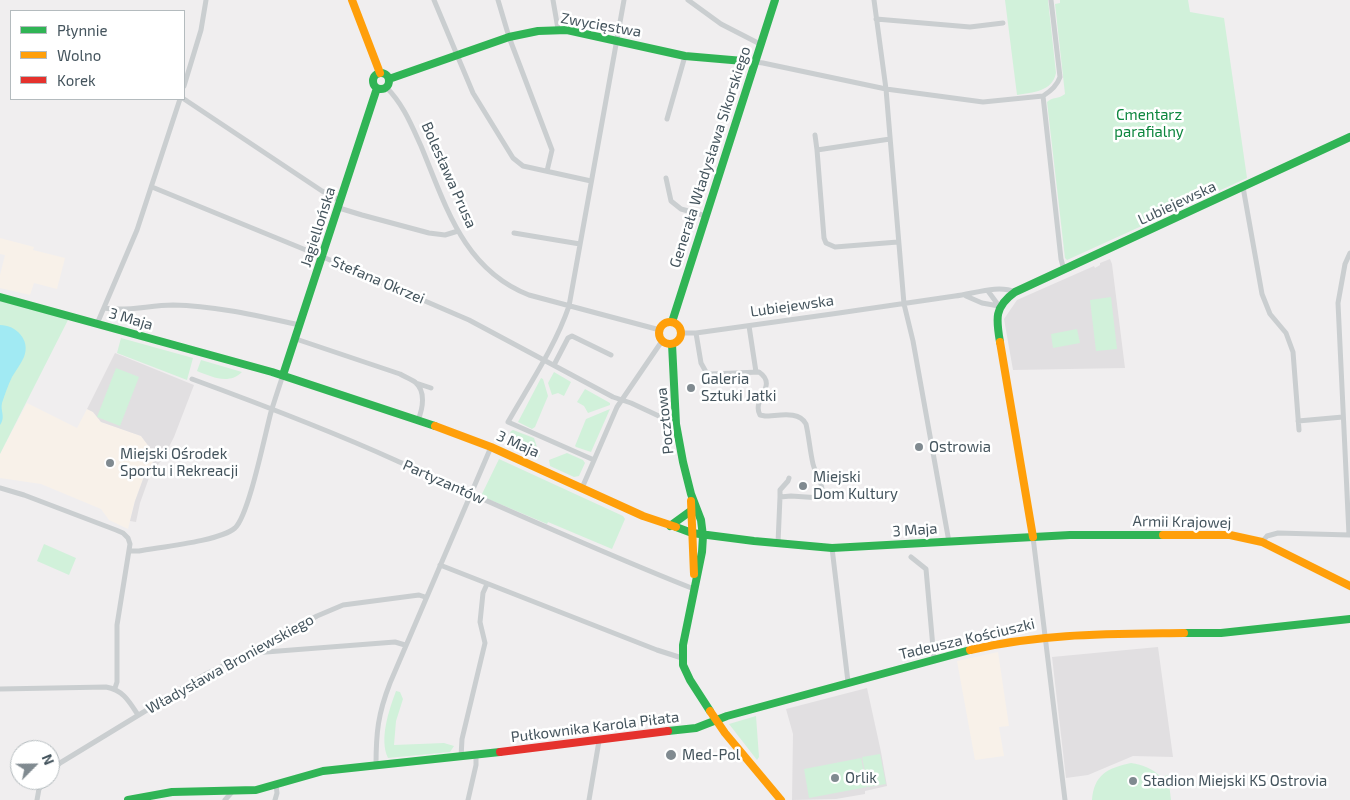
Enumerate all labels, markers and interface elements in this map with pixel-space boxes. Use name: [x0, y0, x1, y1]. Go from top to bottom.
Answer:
street label: Zwycięstwa: [559, 9, 643, 41]
legend: [10, 10, 185, 100]
text: Płynnie: [57, 21, 108, 39]
street label: Generała Władysława Sikorskiego: [666, 44, 754, 270]
text: Wolno: [57, 46, 101, 64]
text: Korek: [57, 71, 96, 89]
park label: Cmentarz parafialny: [1114, 106, 1184, 141]
street label: Bolesława Prusa: [418, 119, 480, 231]
street label: Lubiejewska: [1135, 177, 1219, 229]
street label: Jagiellońska: [297, 185, 339, 269]
street label: Stefana Okrzei: [329, 252, 427, 308]
street label: Lubiejewska: [749, 291, 835, 321]
street label: 3 Maja: [107, 304, 155, 334]
place label: Galeria Sztuki Jatki: [701, 370, 776, 405]
marker: Galeria Sztuki Jatki: [685, 382, 697, 394]
street label: Pocztowa: [653, 387, 677, 455]
street label: 3 Maja: [494, 427, 542, 461]
place label: Ostrowia: [929, 438, 991, 456]
marker: Ostrowia: [913, 441, 925, 453]
place label: Miejski Ośrodek Sportu i Rekreacji: [120, 445, 238, 480]
street label: Partyzantów: [400, 456, 488, 508]
marker: Miejski Ośrodek Sportu i Rekreacji: [104, 457, 116, 469]
place label: Miejski Dom Kultury: [813, 468, 898, 503]
marker: Miejski Dom Kultury: [797, 480, 809, 492]
street label: Armii Krajowej: [1132, 512, 1232, 532]
street label: 3 Maja: [892, 519, 938, 541]
street label: Władysława Broniewskiego: [143, 610, 317, 718]
street label: Tadeusza Kościuszki: [897, 615, 1037, 663]
street label: Pułkownika Karola Piłata: [510, 708, 680, 746]
north arrow: [10, 740, 60, 790]
place label: Med-Pol: [682, 746, 740, 764]
marker: Med-Pol: [664, 748, 678, 762]
text: N: [39, 751, 58, 767]
place label: Orlik: [845, 769, 877, 787]
marker: Orlik: [829, 772, 841, 784]
place label: Stadion Miejski KS Ostrovia: [1143, 772, 1327, 790]
marker: Stadion Miejski KS Ostrovia: [1127, 775, 1139, 787]

